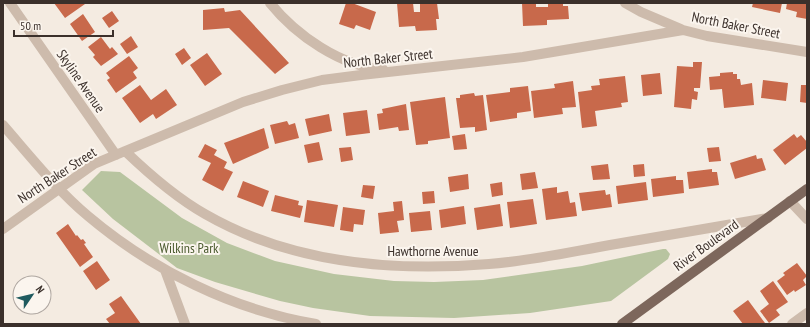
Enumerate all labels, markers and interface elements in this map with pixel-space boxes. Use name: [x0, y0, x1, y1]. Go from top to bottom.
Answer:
street label: North Baker Street: [690, 8, 782, 42]
scale bar: [14, 12, 113, 38]
text: 50 m: [20, 18, 41, 33]
street label: North Baker Street: [342, 44, 434, 72]
street label: Skyline Avenue: [53, 46, 109, 116]
street label: North Baker Street: [14, 143, 100, 207]
street label: River Boulevard: [670, 215, 742, 275]
park label: Wilkins Park: [160, 239, 219, 257]
street label: Hawthorne Avenue: [387, 242, 479, 260]
north arrow: [12, 275, 52, 315]
text: N: [33, 283, 48, 296]

